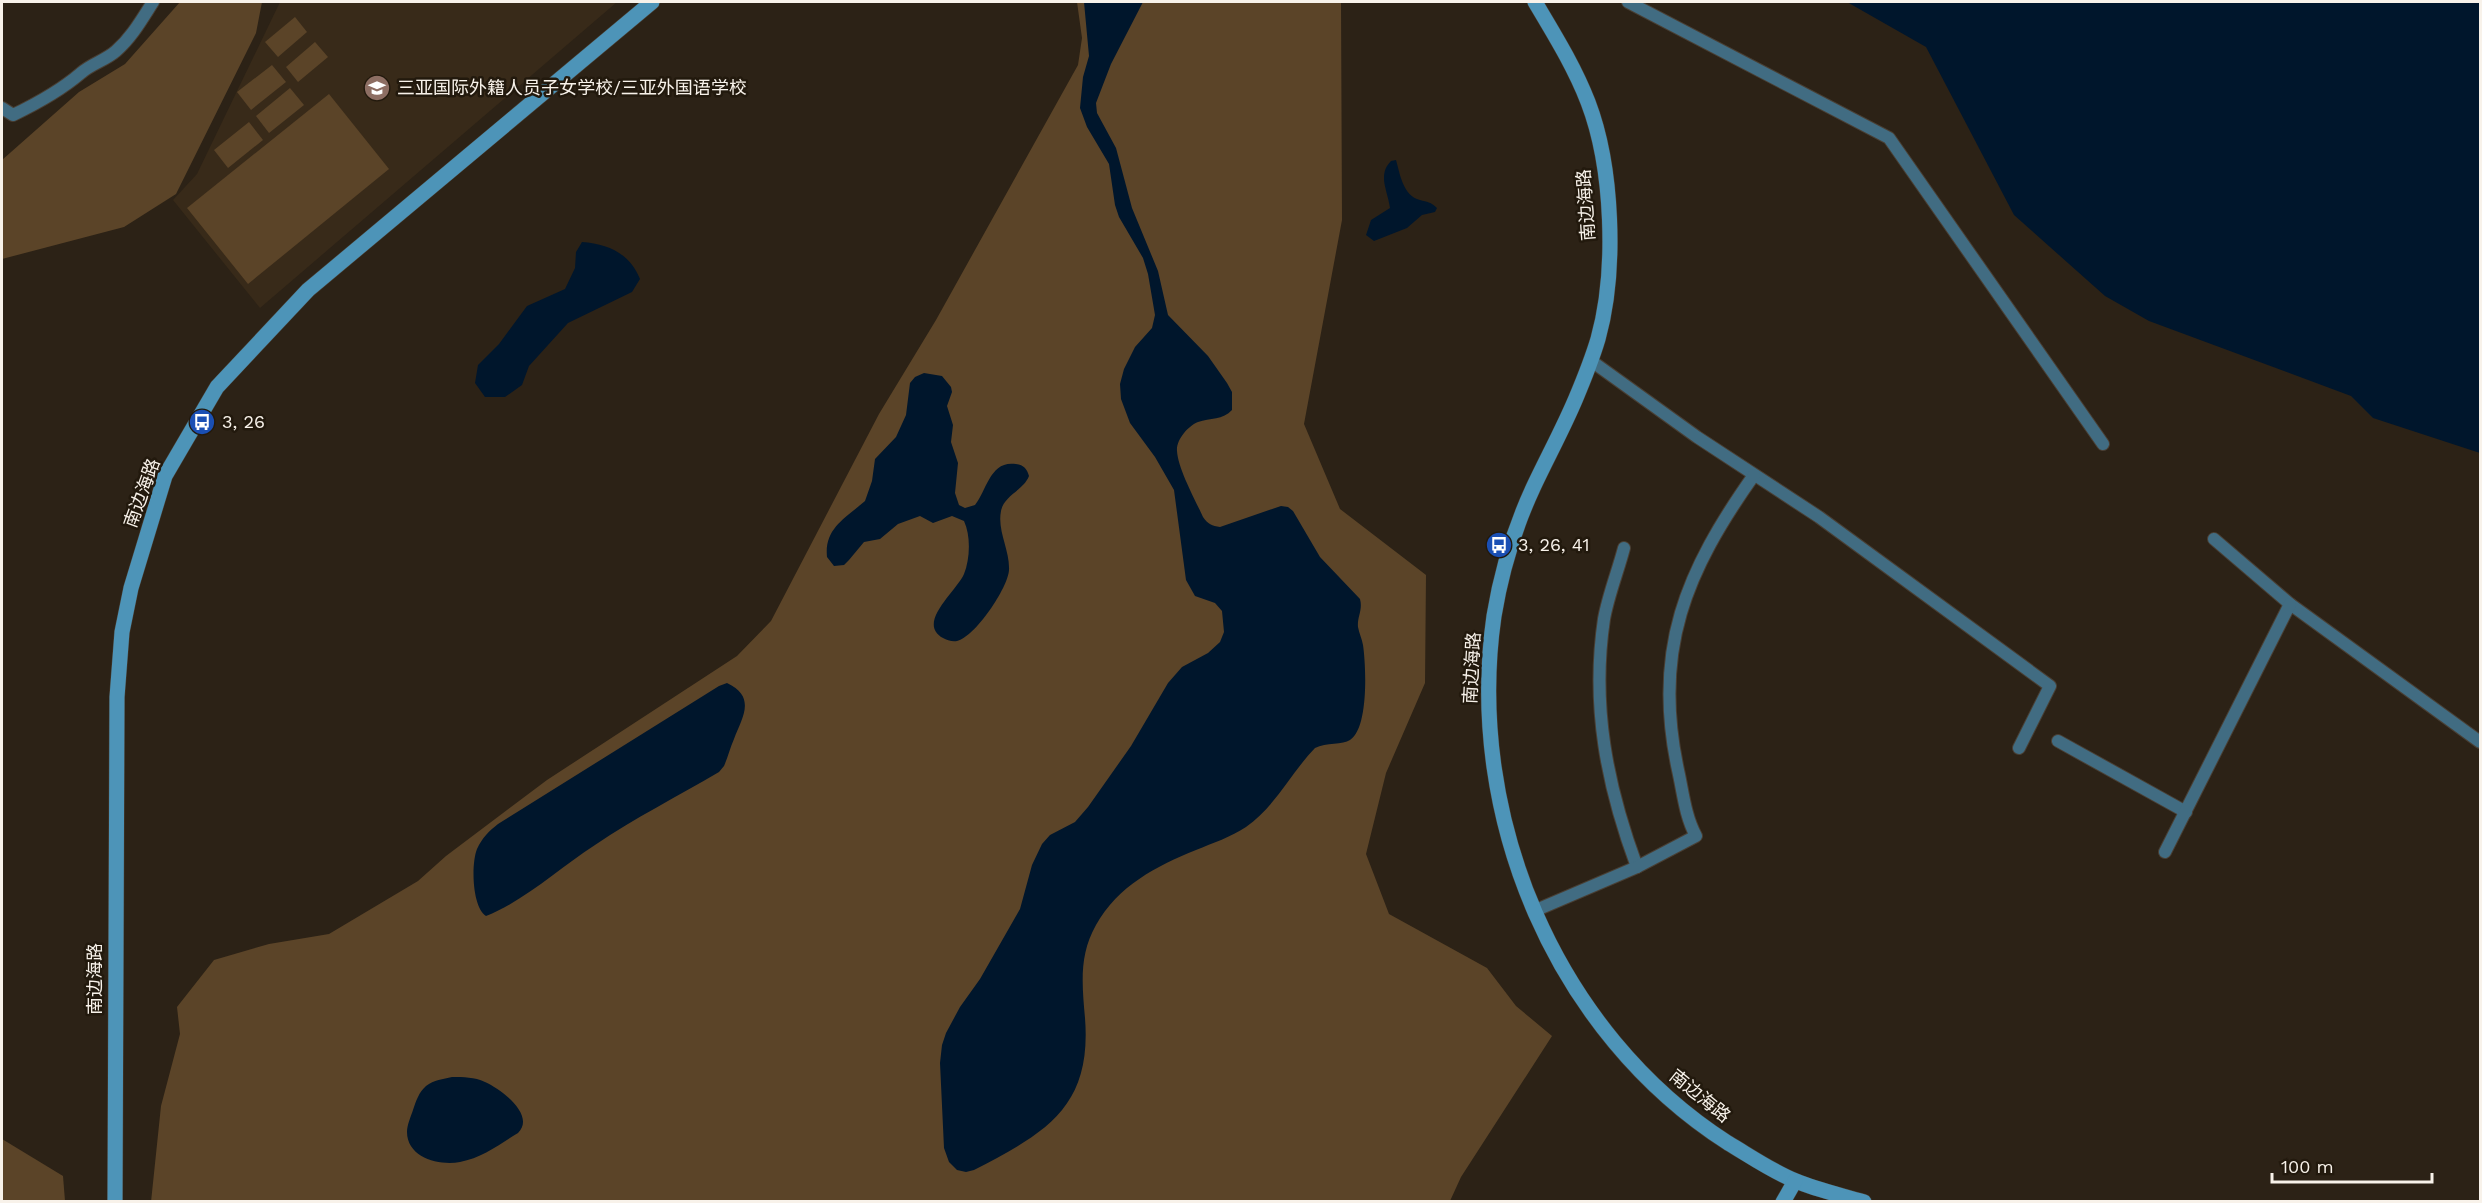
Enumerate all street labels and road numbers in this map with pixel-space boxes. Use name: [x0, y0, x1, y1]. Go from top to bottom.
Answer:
street label: 南边海路: [1573, 168, 1598, 242]
street label: 南边海路: [119, 455, 164, 530]
street label: 南边海路: [1459, 631, 1484, 704]
street label: 南边海路: [84, 943, 105, 1015]
street label: 南边海路: [1666, 1065, 1735, 1126]

